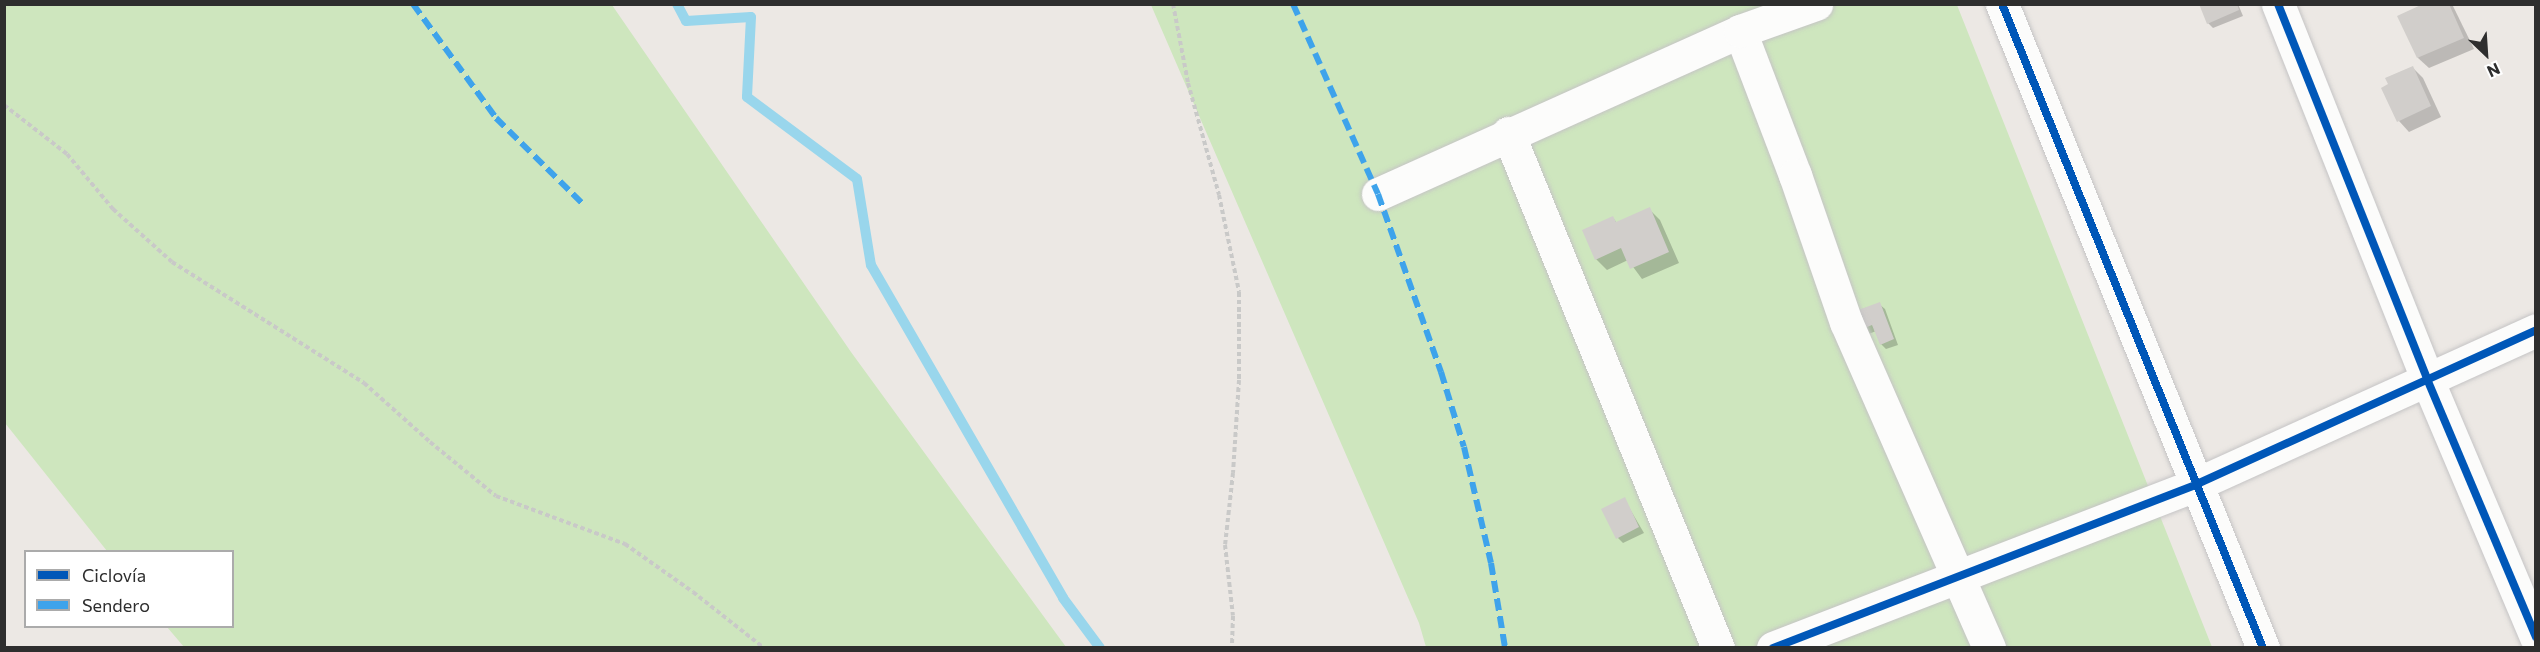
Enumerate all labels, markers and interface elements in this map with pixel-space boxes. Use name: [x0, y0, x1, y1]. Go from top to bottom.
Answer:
north arrow: [2456, 24, 2516, 84]
text: N: [2484, 60, 2503, 82]
legend: [24, 550, 234, 628]
text: Ciclovía: [82, 564, 146, 586]
text: Sendero: [82, 594, 150, 616]

